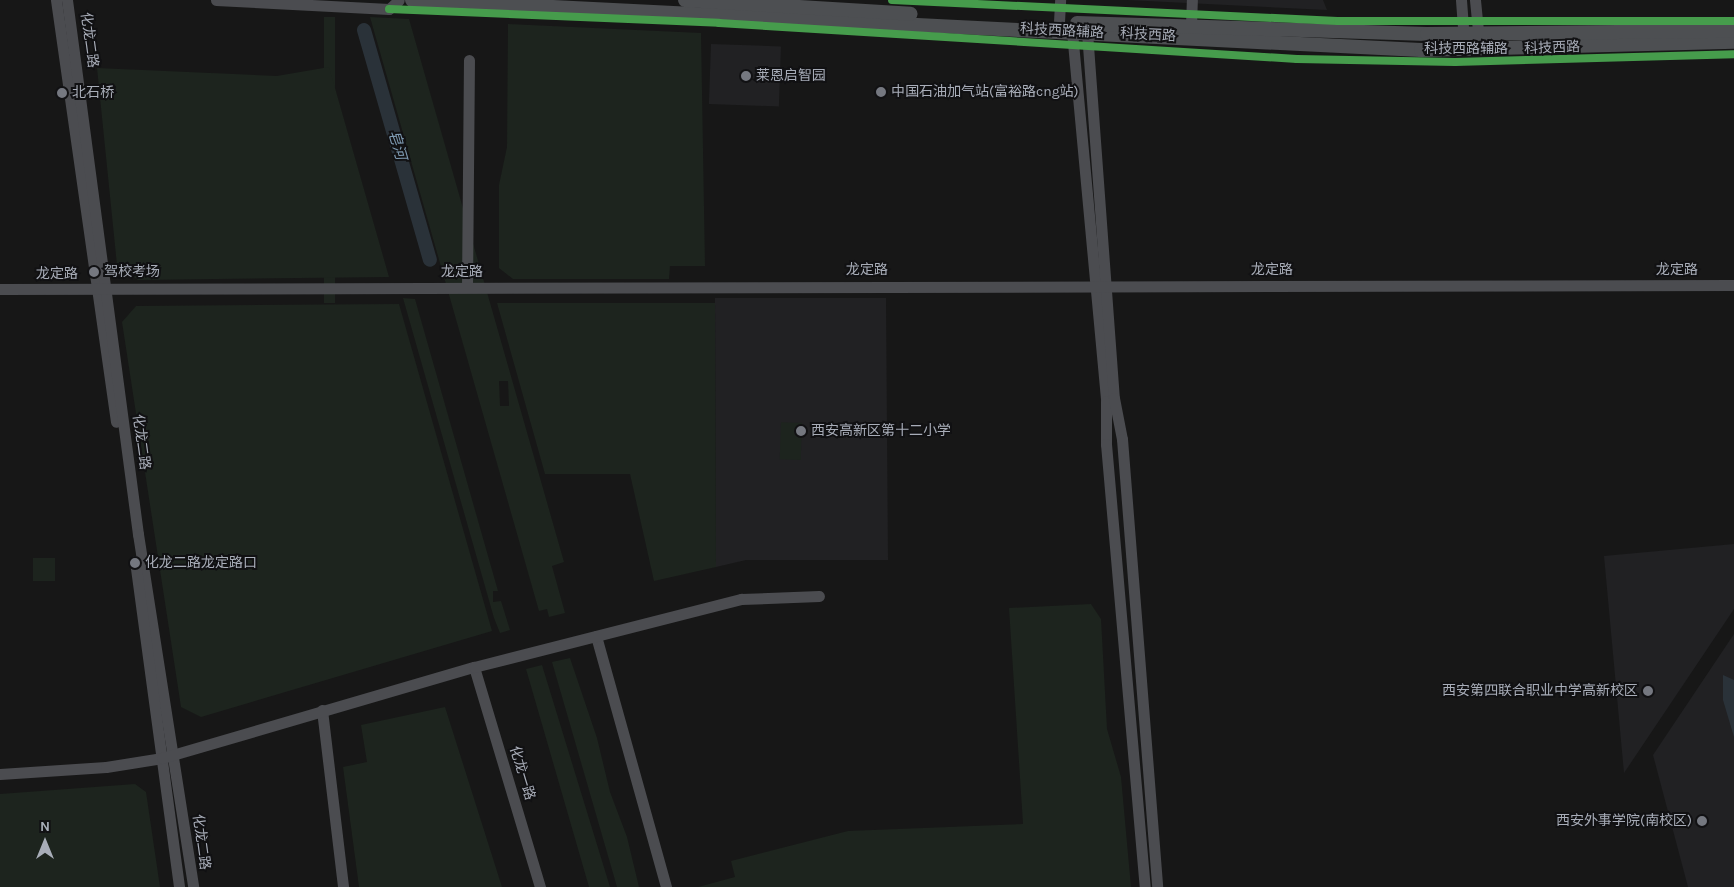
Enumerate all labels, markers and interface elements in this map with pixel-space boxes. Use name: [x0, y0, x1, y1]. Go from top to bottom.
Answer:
street label: 化龙二路: [77, 11, 101, 69]
street label: 科技西路辅路: [1020, 20, 1104, 42]
street label: 科技西路: [1120, 25, 1176, 45]
street label: 科技西路: [1524, 39, 1580, 57]
street label: 科技西路辅路: [1424, 41, 1508, 57]
place label: 莱恩启智园: [756, 68, 826, 84]
marker: 莱恩启智园: [740, 70, 752, 82]
place label: 中国石油加气站(富裕路cng站): [891, 84, 1079, 100]
place label: 北石桥: [72, 85, 114, 101]
marker: 中国石油加气站(富裕路cng站): [875, 86, 887, 98]
marker: 北石桥: [56, 87, 68, 99]
water label: 皂河: [384, 128, 410, 162]
street label: 龙定路: [846, 262, 888, 278]
street label: 龙定路: [1251, 262, 1293, 278]
street label: 龙定路: [1656, 262, 1698, 278]
place label: 驾校考场: [104, 264, 160, 280]
street label: 龙定路: [441, 264, 483, 280]
street label: 龙定路: [36, 266, 78, 282]
marker: 驾校考场: [88, 266, 100, 278]
street label: 化龙二路: [129, 413, 153, 471]
place label: 西安高新区第十二小学: [811, 423, 951, 439]
marker: 西安高新区第十二小学: [795, 425, 807, 437]
place label: 化龙二路龙定路口: [145, 555, 257, 571]
marker: 化龙二路龙定路口: [129, 557, 141, 569]
place label: 西安第四联合职业中学高新校区: [1442, 683, 1638, 699]
marker: 西安第四联合职业中学高新校区: [1642, 685, 1654, 697]
street label: 化龙一路: [506, 744, 538, 802]
street label: 化龙二路: [189, 813, 213, 871]
place label: 西安外事学院(南校区): [1556, 813, 1692, 829]
marker: 西安外事学院(南校区): [1696, 815, 1708, 827]
north arrow: [20, 817, 70, 867]
text: N: [40, 818, 50, 835]

